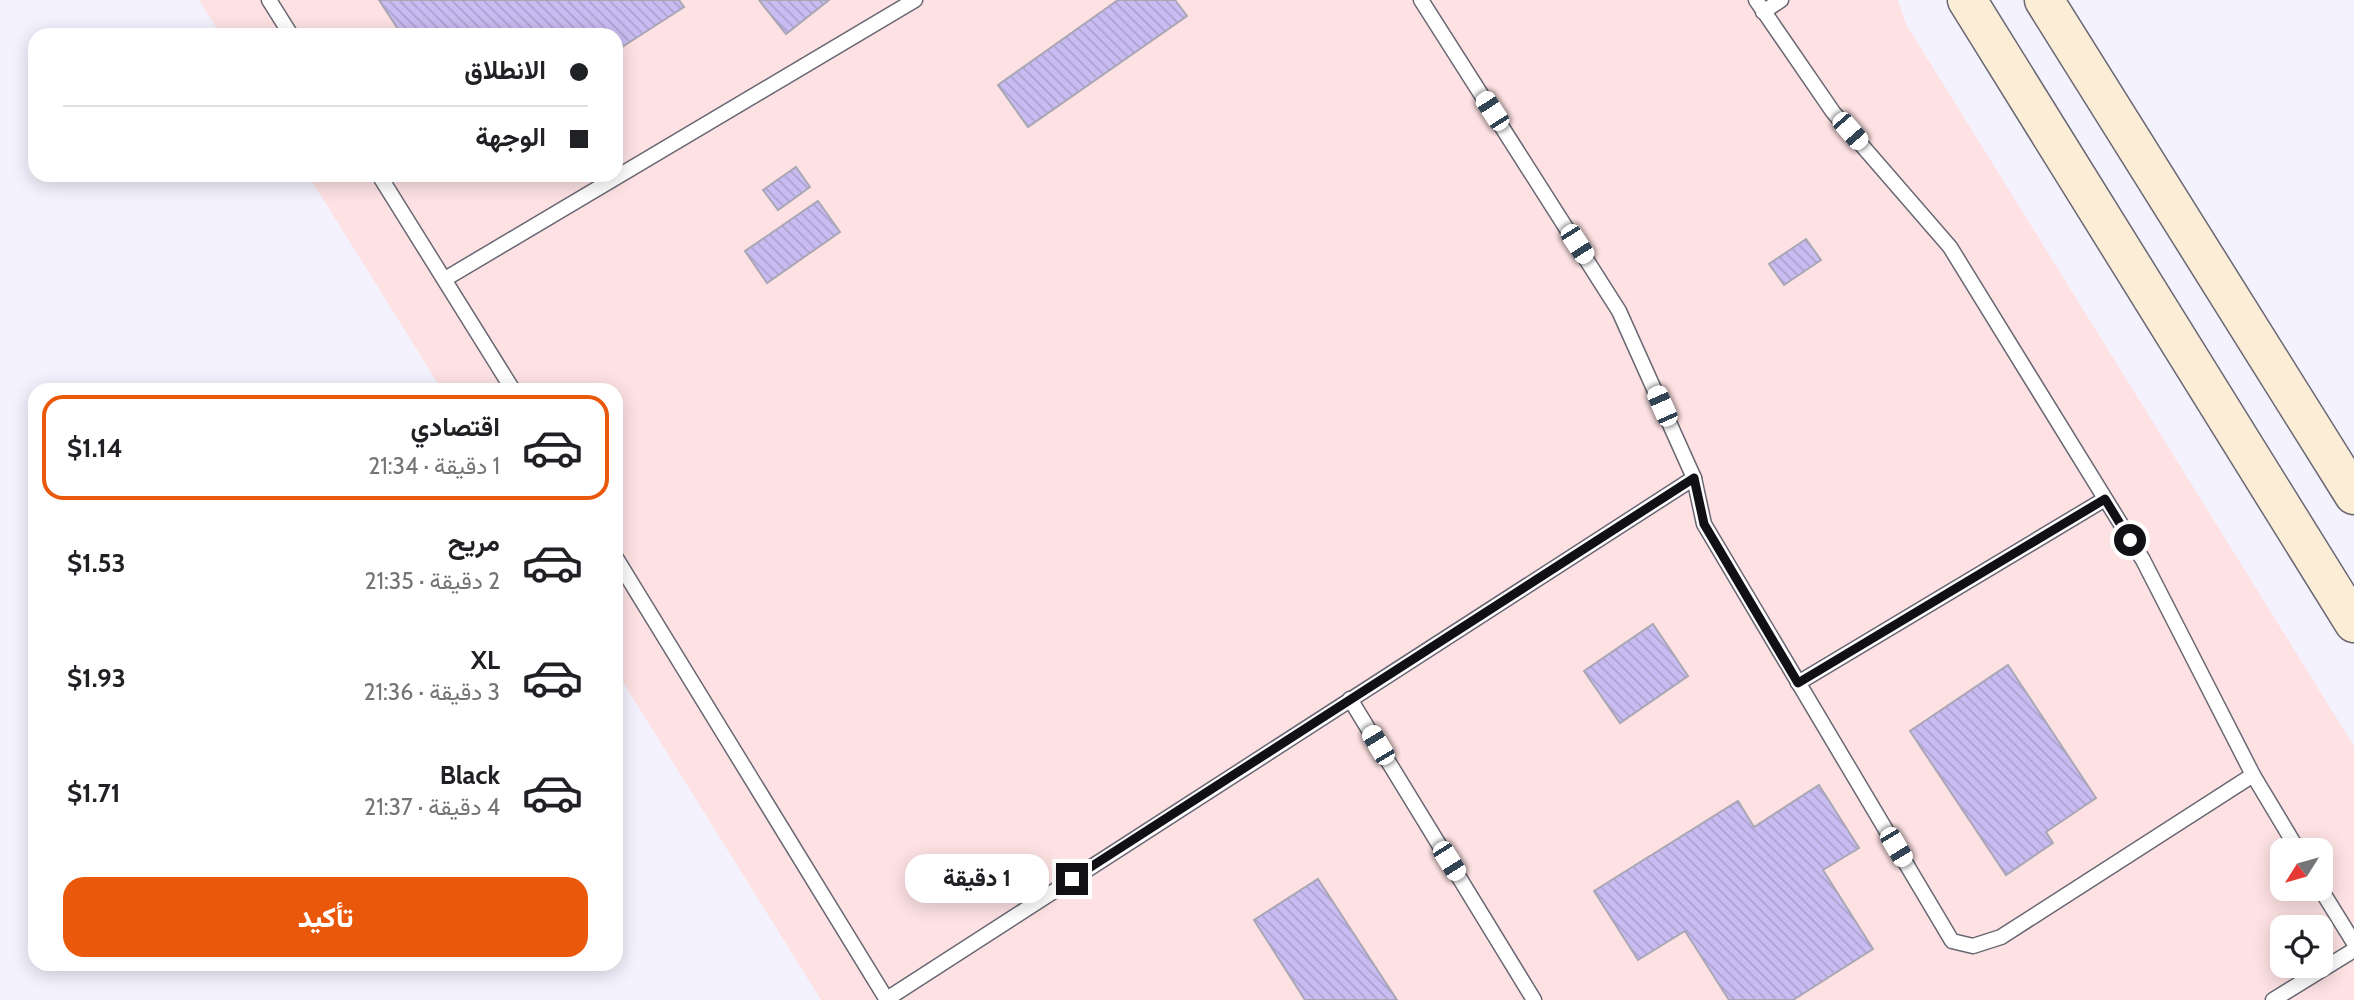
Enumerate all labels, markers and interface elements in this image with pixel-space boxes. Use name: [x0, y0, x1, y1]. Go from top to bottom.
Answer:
text: الانطلاق: [464, 54, 546, 86]
car: [1472, 88, 1513, 134]
car: [1829, 108, 1872, 154]
text: الوجهة: [475, 121, 546, 153]
car: [1557, 221, 1598, 267]
car: [1644, 383, 1681, 429]
text: اقتصادي: [411, 411, 500, 443]
icon: car: [521, 416, 584, 479]
text: $1.14: [67, 432, 123, 464]
text: 1 دقيقة · 21:34: [368, 452, 500, 480]
route start: [2114, 524, 2146, 556]
text: مريح: [448, 526, 500, 558]
icon: car: [521, 531, 584, 594]
text: $1.53: [67, 547, 125, 579]
text: 2 دقيقة · 21:35: [364, 567, 500, 595]
text: XL: [471, 644, 500, 676]
icon: car: [521, 646, 584, 709]
text: $1.93: [67, 662, 126, 694]
text: 3 دقيقة · 21:36: [363, 678, 500, 706]
car: [1359, 722, 1398, 768]
text: Black: [440, 759, 500, 791]
icon: car: [521, 761, 584, 824]
text: $1.71: [67, 777, 120, 809]
text: 4 دقيقة · 21:37: [364, 793, 500, 821]
car: [1877, 824, 1916, 870]
car: [1429, 838, 1470, 884]
north arrow: [2270, 838, 2333, 901]
map controls: [2270, 838, 2333, 978]
callout: 1 دقيقة: [904, 854, 1048, 903]
route end: [1056, 863, 1088, 895]
text: 1 دقيقة: [943, 864, 1011, 892]
button: تأكيد: [63, 877, 588, 957]
button: locate: [2270, 915, 2333, 978]

